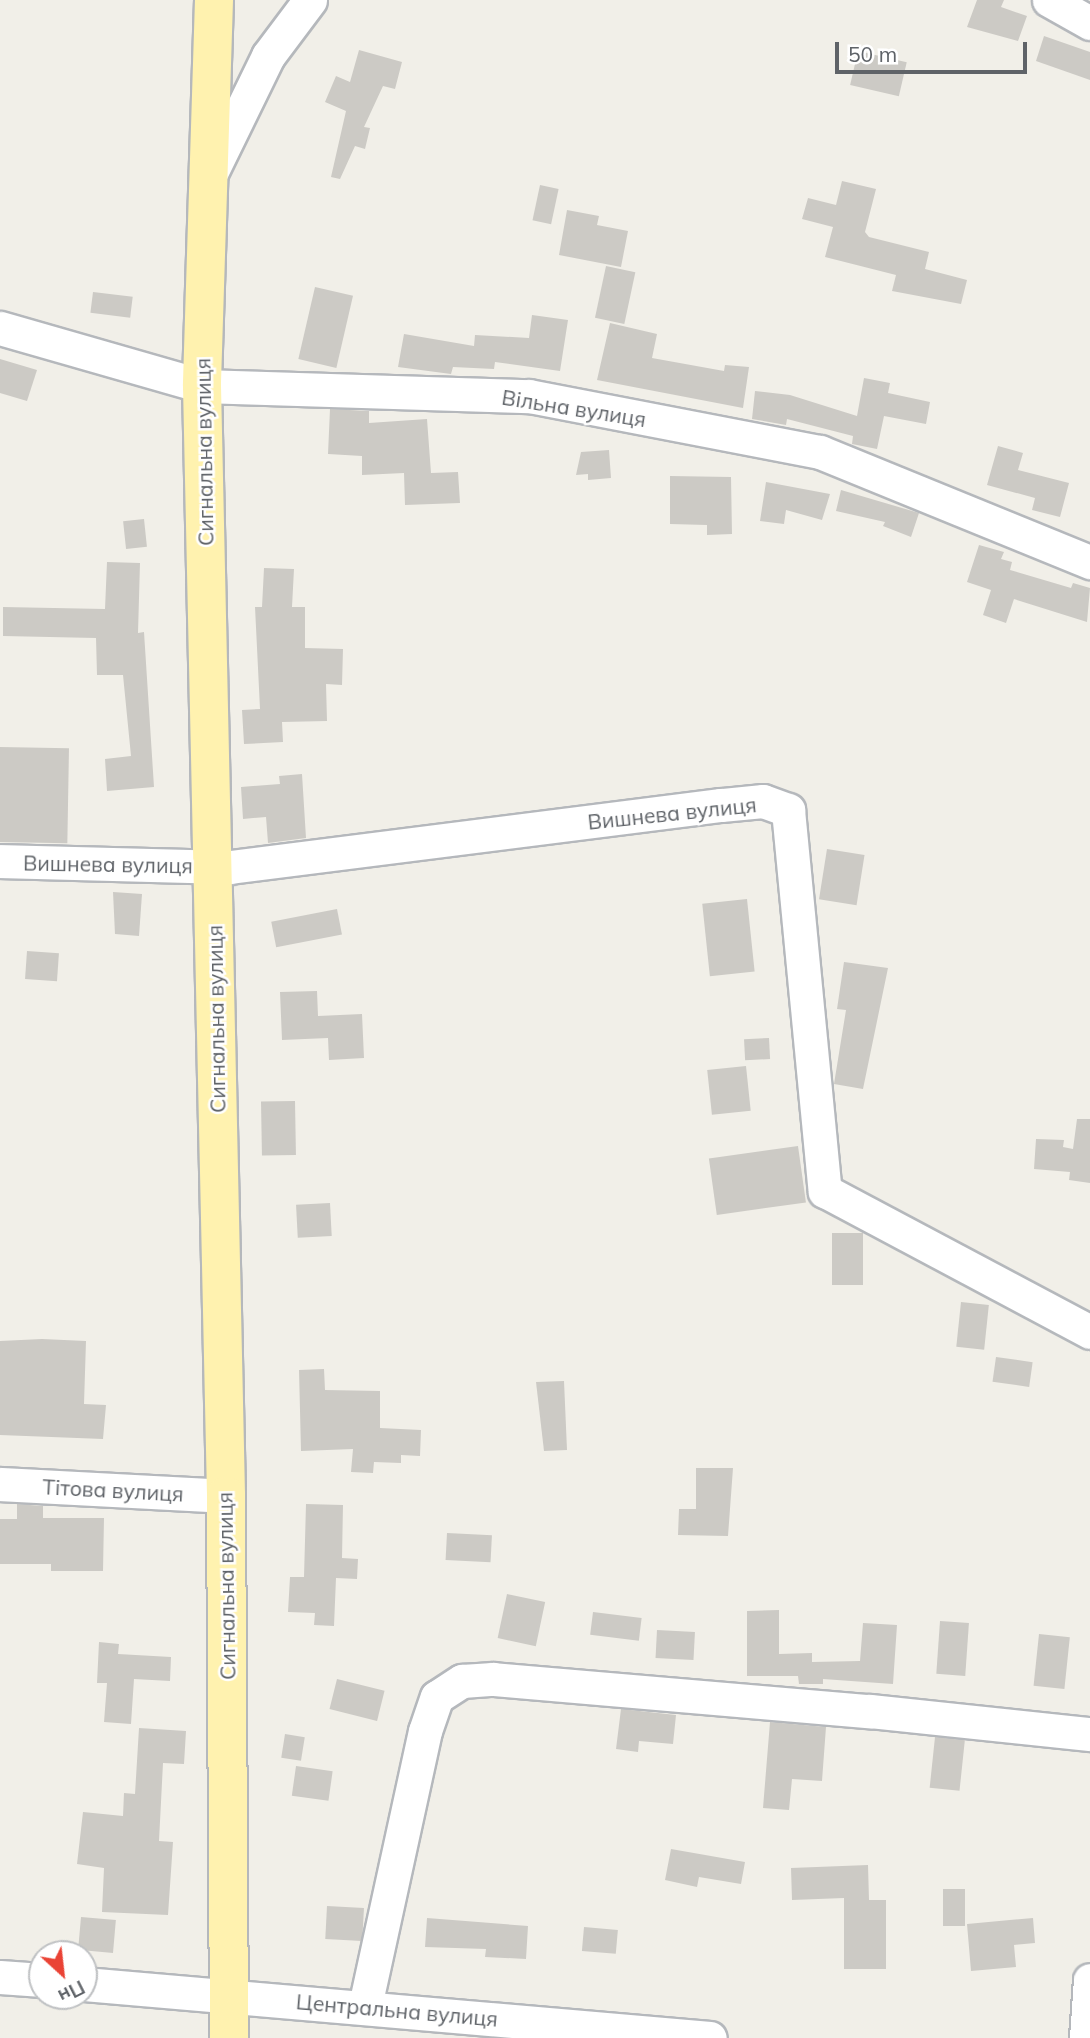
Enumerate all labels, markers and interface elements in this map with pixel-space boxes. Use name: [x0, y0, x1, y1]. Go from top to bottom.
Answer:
scale bar: [838, 28, 1030, 72]
text: 50 m: [848, 41, 897, 67]
street label: Сигнальна вулиця: [190, 358, 218, 546]
street label: Вільна вулиця: [500, 384, 648, 432]
street label: Вишнева вулиця: [586, 792, 758, 834]
street label: Вишнева вулиця: [23, 850, 193, 878]
street label: Сигнальна вулиця: [202, 925, 230, 1113]
street label: Тітова вулиця: [42, 1474, 184, 1506]
street label: Сигнальна вулиця: [212, 1492, 240, 1680]
north arrow: [28, 1940, 98, 2010]
text: Пн: [54, 1975, 89, 2009]
street label: Центральна вулиця: [295, 1989, 499, 2031]

